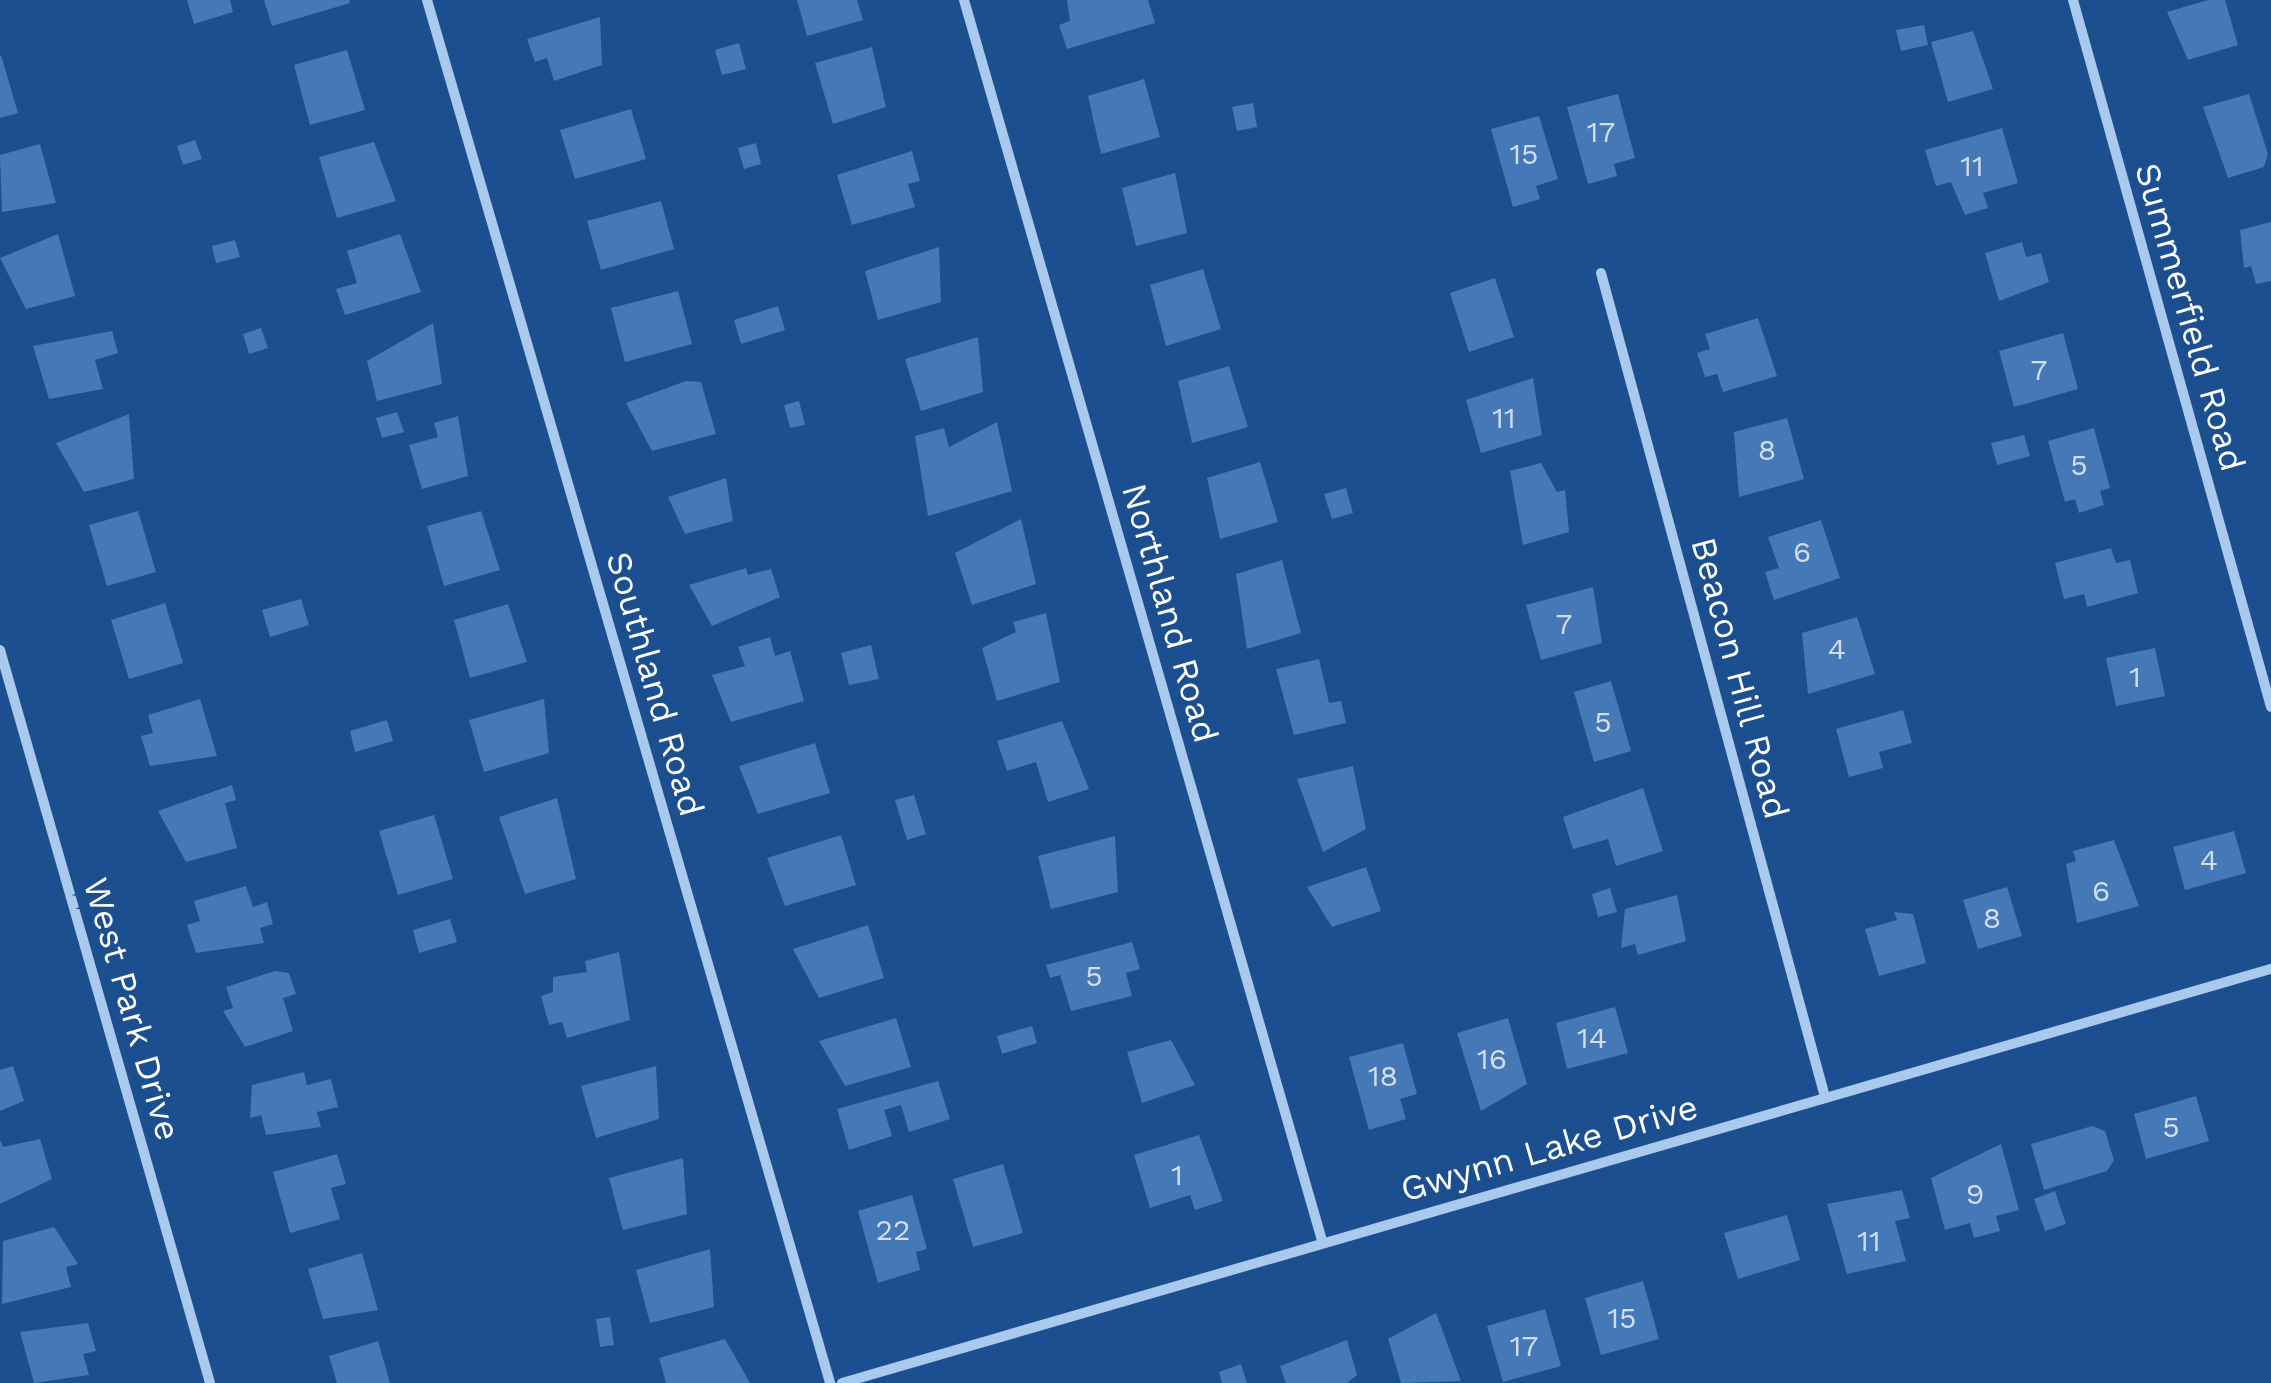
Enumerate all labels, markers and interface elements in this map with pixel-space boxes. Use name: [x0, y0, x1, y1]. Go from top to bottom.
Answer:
house number: 17: [1587, 114, 1615, 150]
house number: 15: [1509, 136, 1539, 172]
house number: 11: [1960, 148, 1984, 184]
street label: Summerfield Road: [2126, 158, 2254, 476]
house number: 7: [2031, 352, 2047, 388]
house number: 11: [1492, 400, 1516, 436]
house number: 8: [1758, 432, 1776, 468]
house number: 5: [2070, 447, 2088, 483]
street label: Northland Road: [1113, 479, 1227, 747]
street label: Beacon Hill Road: [1682, 532, 1798, 824]
house number: 6: [1793, 534, 1811, 570]
street label: Southland Road: [597, 547, 713, 821]
house number: 7: [1556, 606, 1572, 642]
house number: 4: [1828, 631, 1846, 667]
house number: 1: [2129, 659, 2141, 695]
house number: 5: [1594, 704, 1612, 740]
house number: 4: [2200, 842, 2218, 878]
street label: West Park Drive: [74, 873, 190, 1145]
house number: 6: [2092, 873, 2110, 909]
house number: 8: [1983, 900, 2001, 936]
house number: 5: [1085, 958, 1103, 994]
house number: 14: [1577, 1020, 1607, 1056]
house number: 16: [1477, 1041, 1507, 1077]
house number: 18: [1368, 1058, 1398, 1094]
street label: Gwynn Lake Drive: [1396, 1085, 1702, 1211]
house number: 5: [2162, 1109, 2180, 1145]
house number: 1: [1171, 1157, 1183, 1193]
house number: 9: [1966, 1176, 1984, 1212]
house number: 22: [876, 1212, 910, 1248]
house number: 11: [1857, 1223, 1881, 1259]
house number: 15: [1607, 1300, 1637, 1336]
house number: 17: [1510, 1328, 1538, 1364]

